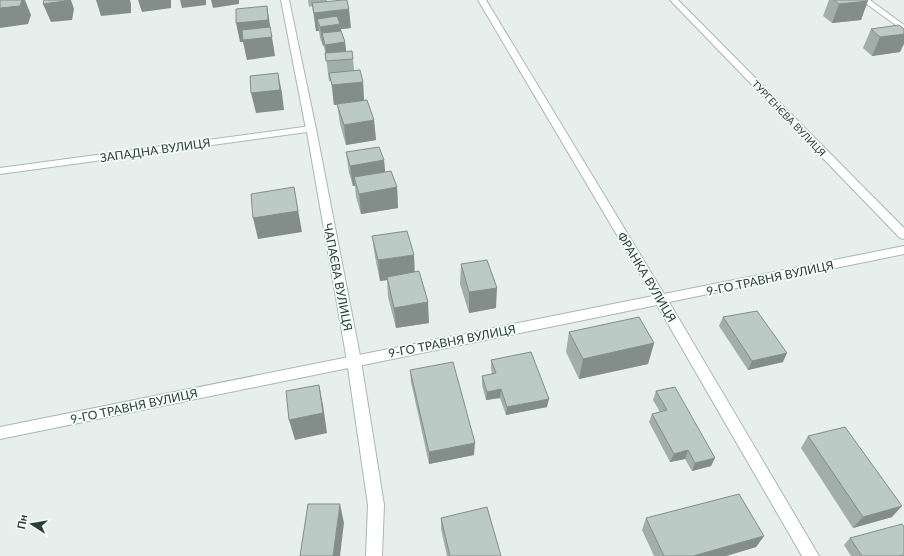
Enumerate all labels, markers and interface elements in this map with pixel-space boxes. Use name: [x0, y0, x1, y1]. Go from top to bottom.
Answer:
street label: ТУРГЕНЄВА ВУЛИЦЯ: [750, 78, 828, 158]
street label: ЗАПАДНА ВУЛИЦЯ: [99, 135, 211, 165]
street label: ЧАПАЄВА ВУЛИЦЯ: [320, 222, 356, 332]
street label: ФРАНКА ВУЛИЦЯ: [614, 229, 680, 325]
street label: 9-ГО ТРАВНЯ ВУЛИЦЯ: [705, 257, 835, 299]
street label: 9-ГО ТРАВНЯ ВУЛИЦЯ: [387, 321, 517, 361]
street label: 9-ГО ТРАВНЯ ВУЛИЦЯ: [69, 385, 199, 427]
north arrow: [12, 504, 52, 544]
text: Пн: [14, 513, 30, 530]

